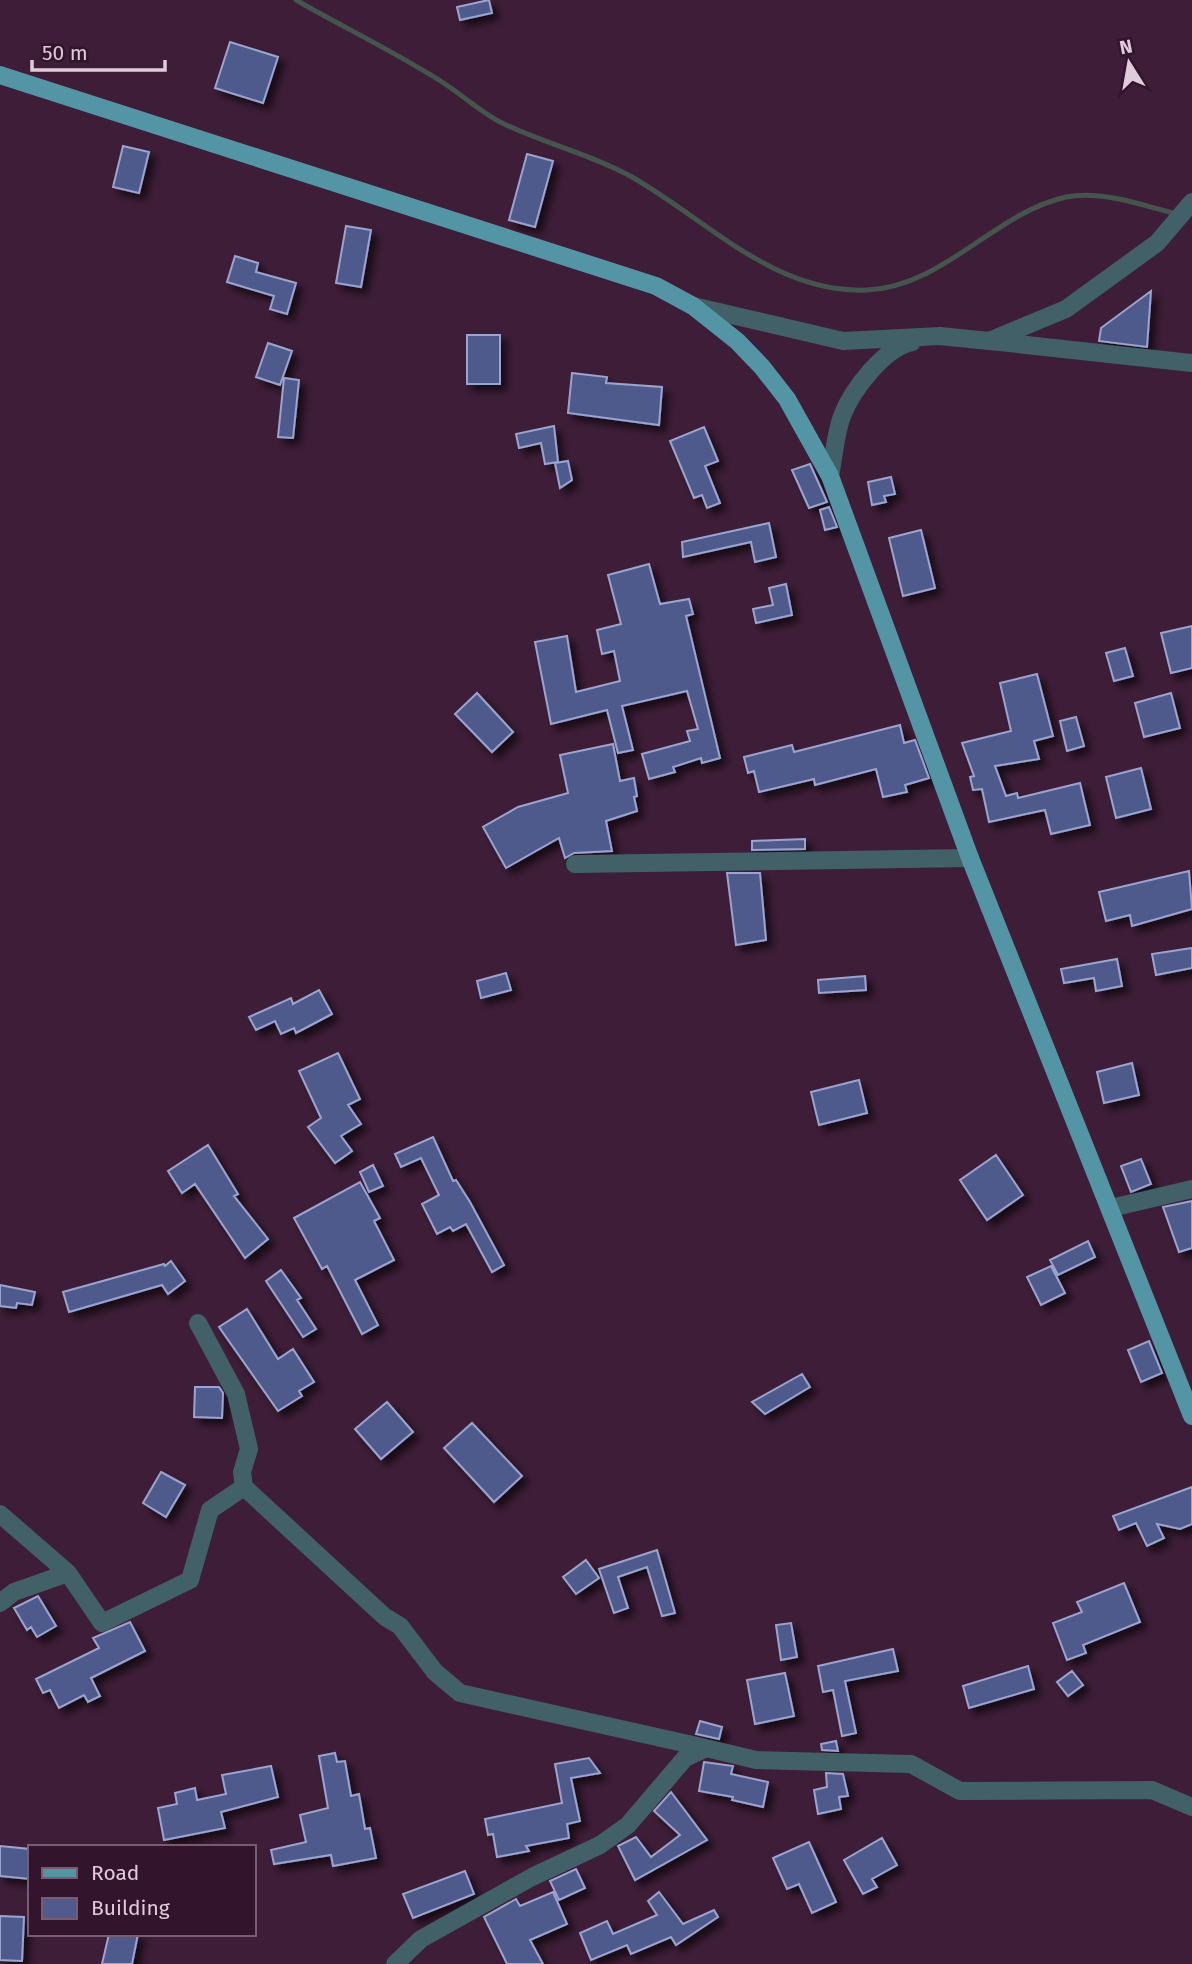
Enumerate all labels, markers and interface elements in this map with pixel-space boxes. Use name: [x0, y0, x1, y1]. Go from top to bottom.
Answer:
scale bar: [32, 28, 164, 72]
north arrow: [1094, 28, 1164, 98]
text: N: [1117, 34, 1134, 59]
text: 50 m: [42, 40, 88, 66]
legend: [28, 1845, 256, 1936]
text: Road: [91, 1860, 139, 1886]
text: Building: [91, 1895, 170, 1921]

